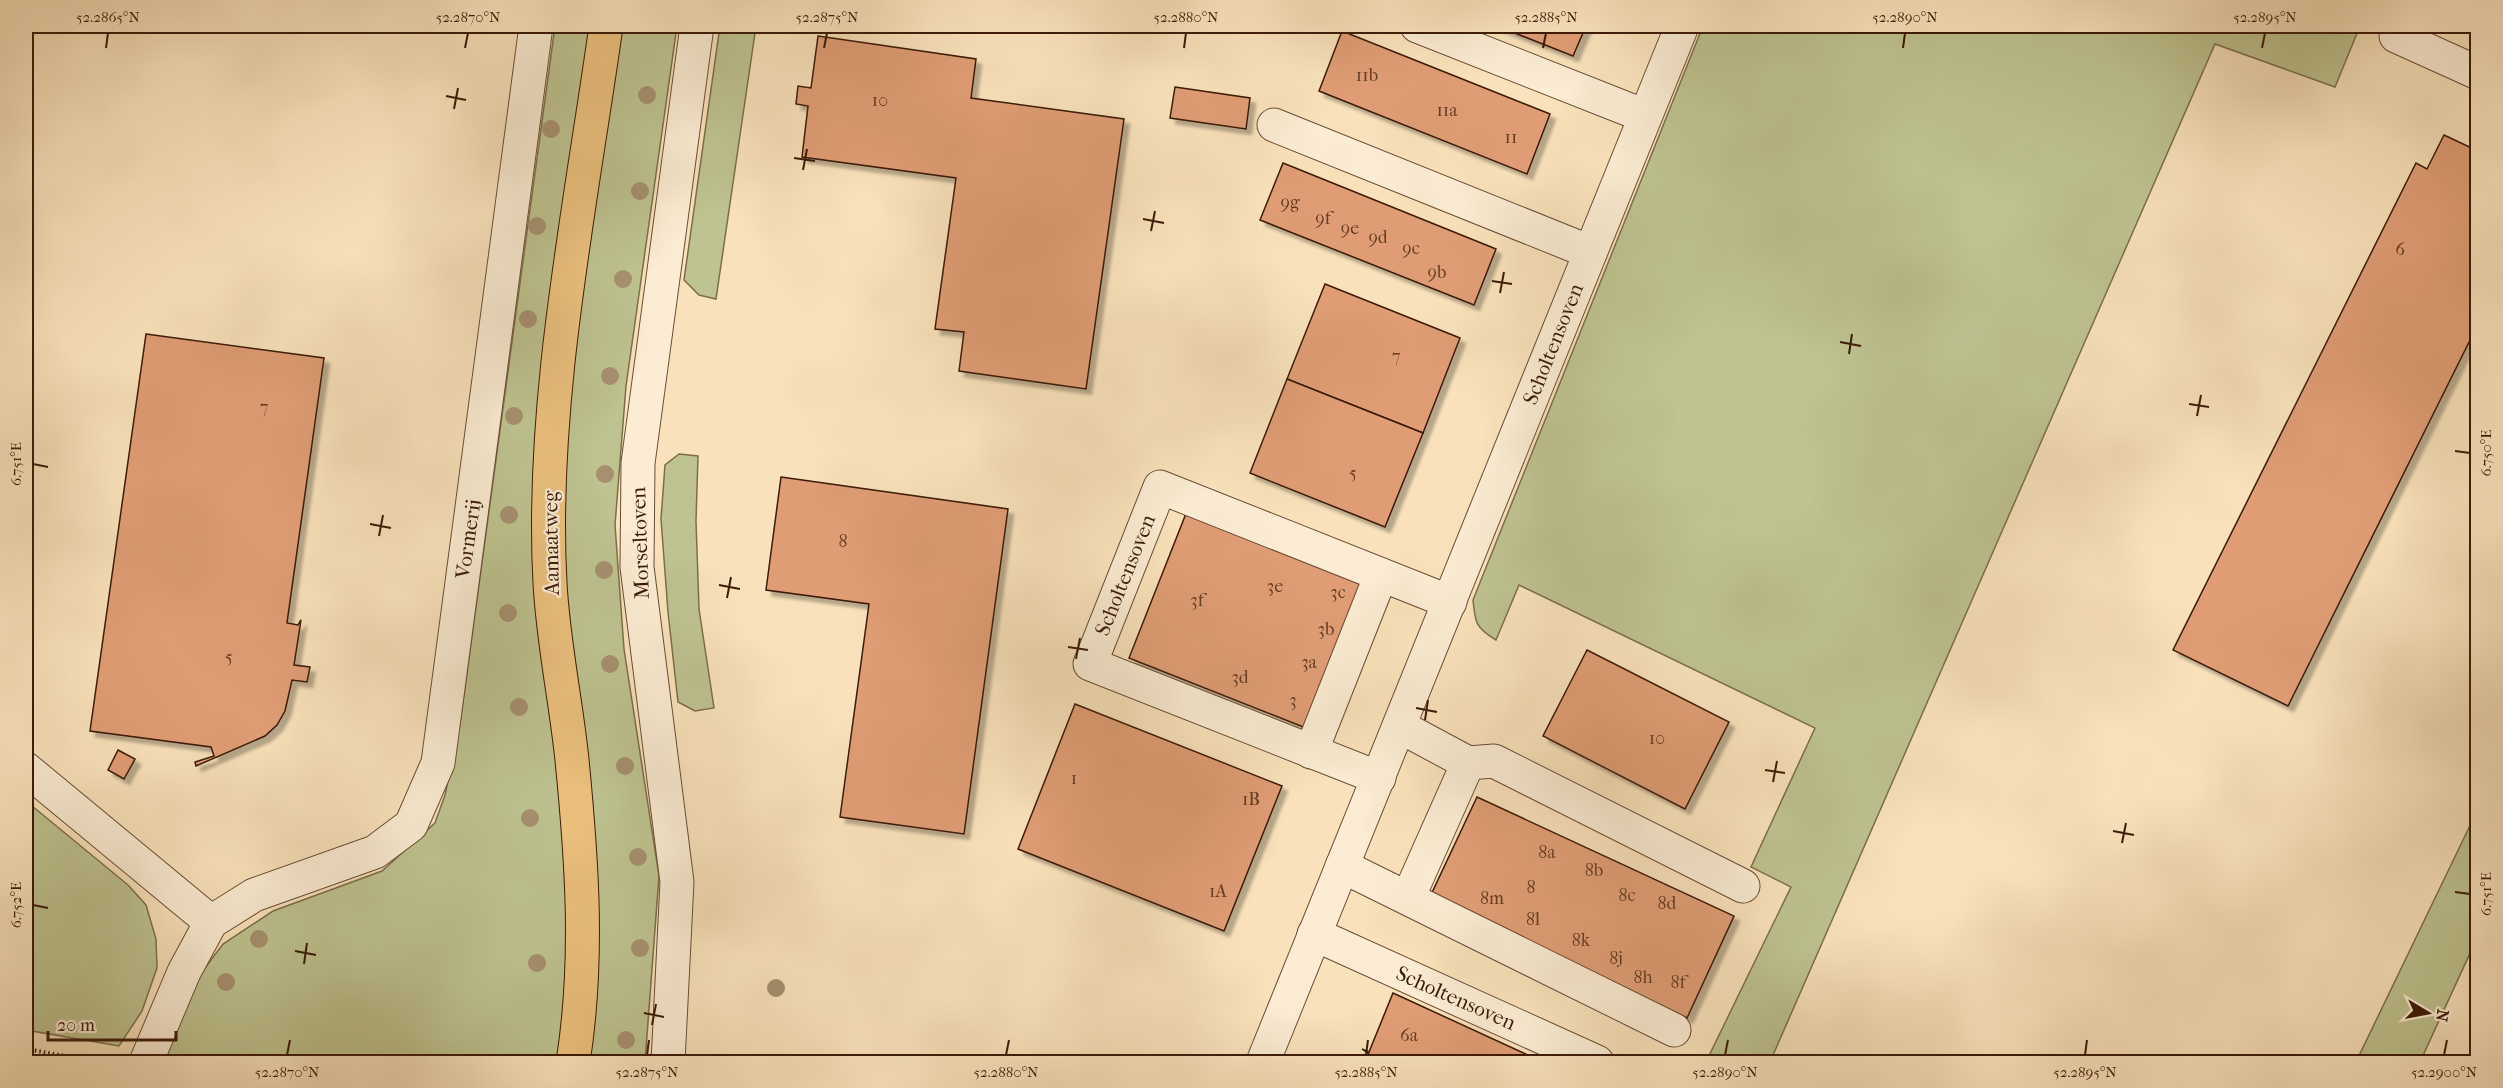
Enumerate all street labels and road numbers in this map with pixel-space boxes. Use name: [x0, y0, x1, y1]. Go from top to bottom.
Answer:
street label: Scholtensoven: [1518, 280, 1588, 408]
street label: Morseltoven: [626, 486, 654, 600]
street label: Aamaatweg: [538, 490, 564, 596]
street label: Vormerij: [450, 498, 485, 581]
street label: Scholtensoven: [1090, 511, 1160, 639]
street label: Scholtensoven: [1392, 961, 1520, 1035]

